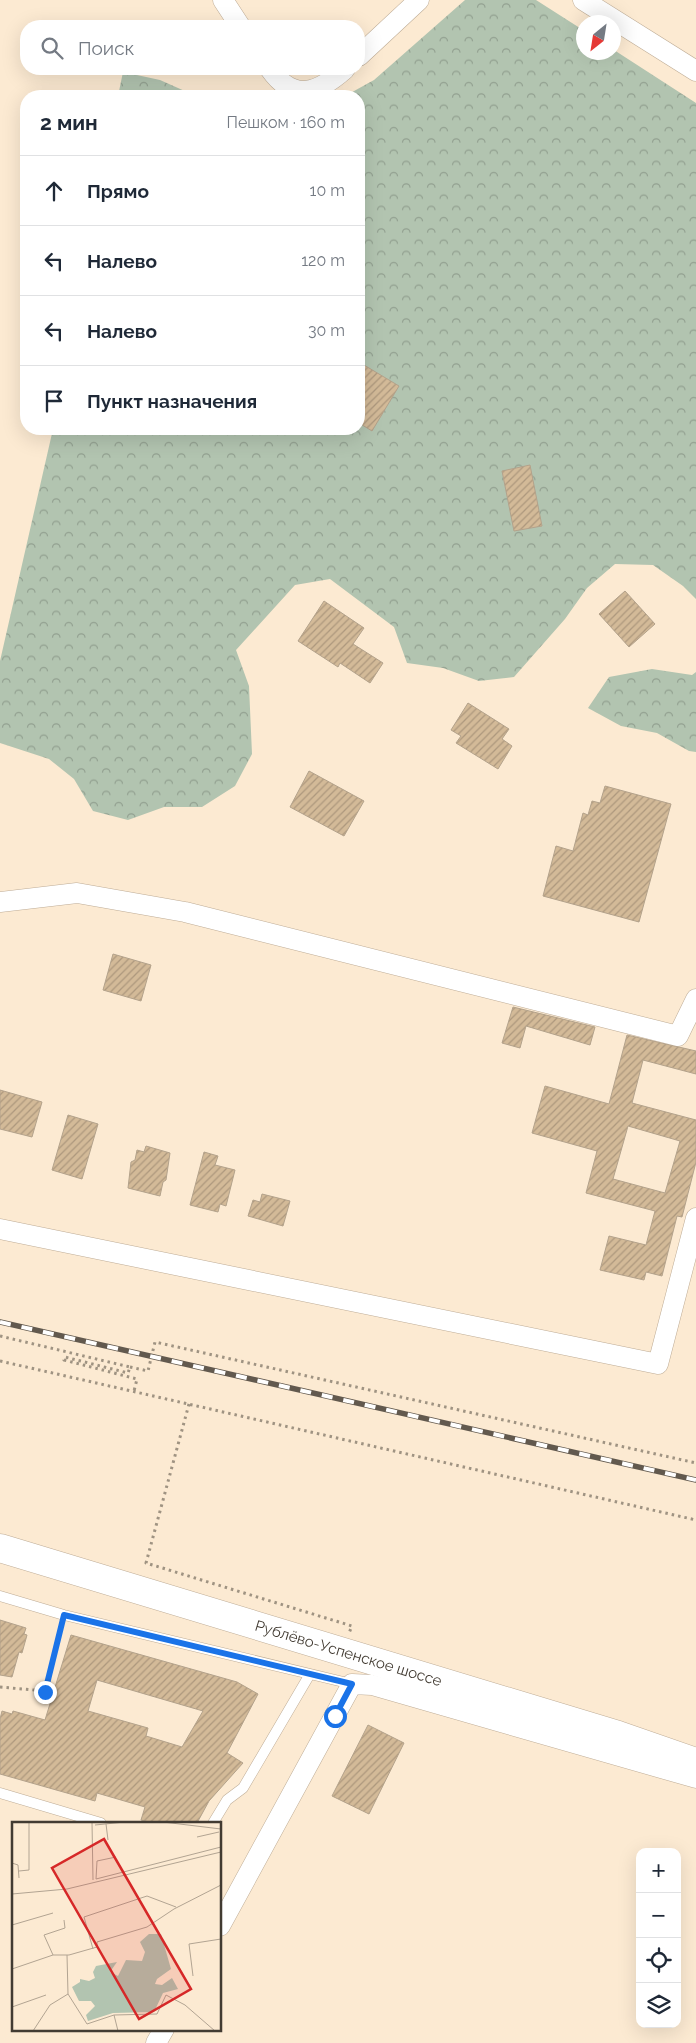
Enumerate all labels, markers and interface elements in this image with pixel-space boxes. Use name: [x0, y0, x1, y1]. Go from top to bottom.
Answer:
north arrow: [576, 15, 621, 60]
search box: [20, 20, 365, 75]
icon: search: [38, 34, 66, 62]
text: Поиск: [78, 37, 134, 59]
text: 2 мин: [40, 110, 98, 135]
text: Пешком · 160 m: [227, 113, 345, 132]
icon: ahead: [40, 177, 68, 205]
text: Прямо: [87, 180, 149, 202]
text: 10 m: [310, 181, 345, 200]
icon: left: [40, 247, 68, 275]
text: Налево: [87, 250, 157, 272]
text: 120 m: [301, 251, 345, 270]
icon: left: [40, 317, 68, 345]
text: Налево: [87, 320, 157, 342]
text: 30 m: [308, 321, 345, 340]
icon: arrive: [40, 387, 68, 415]
text: Пункт назначения: [87, 390, 257, 412]
street label: Рублёво-Успенское шоссе: [253, 1617, 444, 1690]
route end: [34, 1681, 57, 1704]
route start: [324, 1705, 347, 1728]
inset map: [12, 1822, 221, 2030]
map controls: [636, 1848, 681, 2028]
button: +: [636, 1848, 681, 1893]
button: −: [636, 1893, 681, 1938]
button: locate: [636, 1938, 681, 1983]
button: layers: [636, 1983, 681, 2028]

